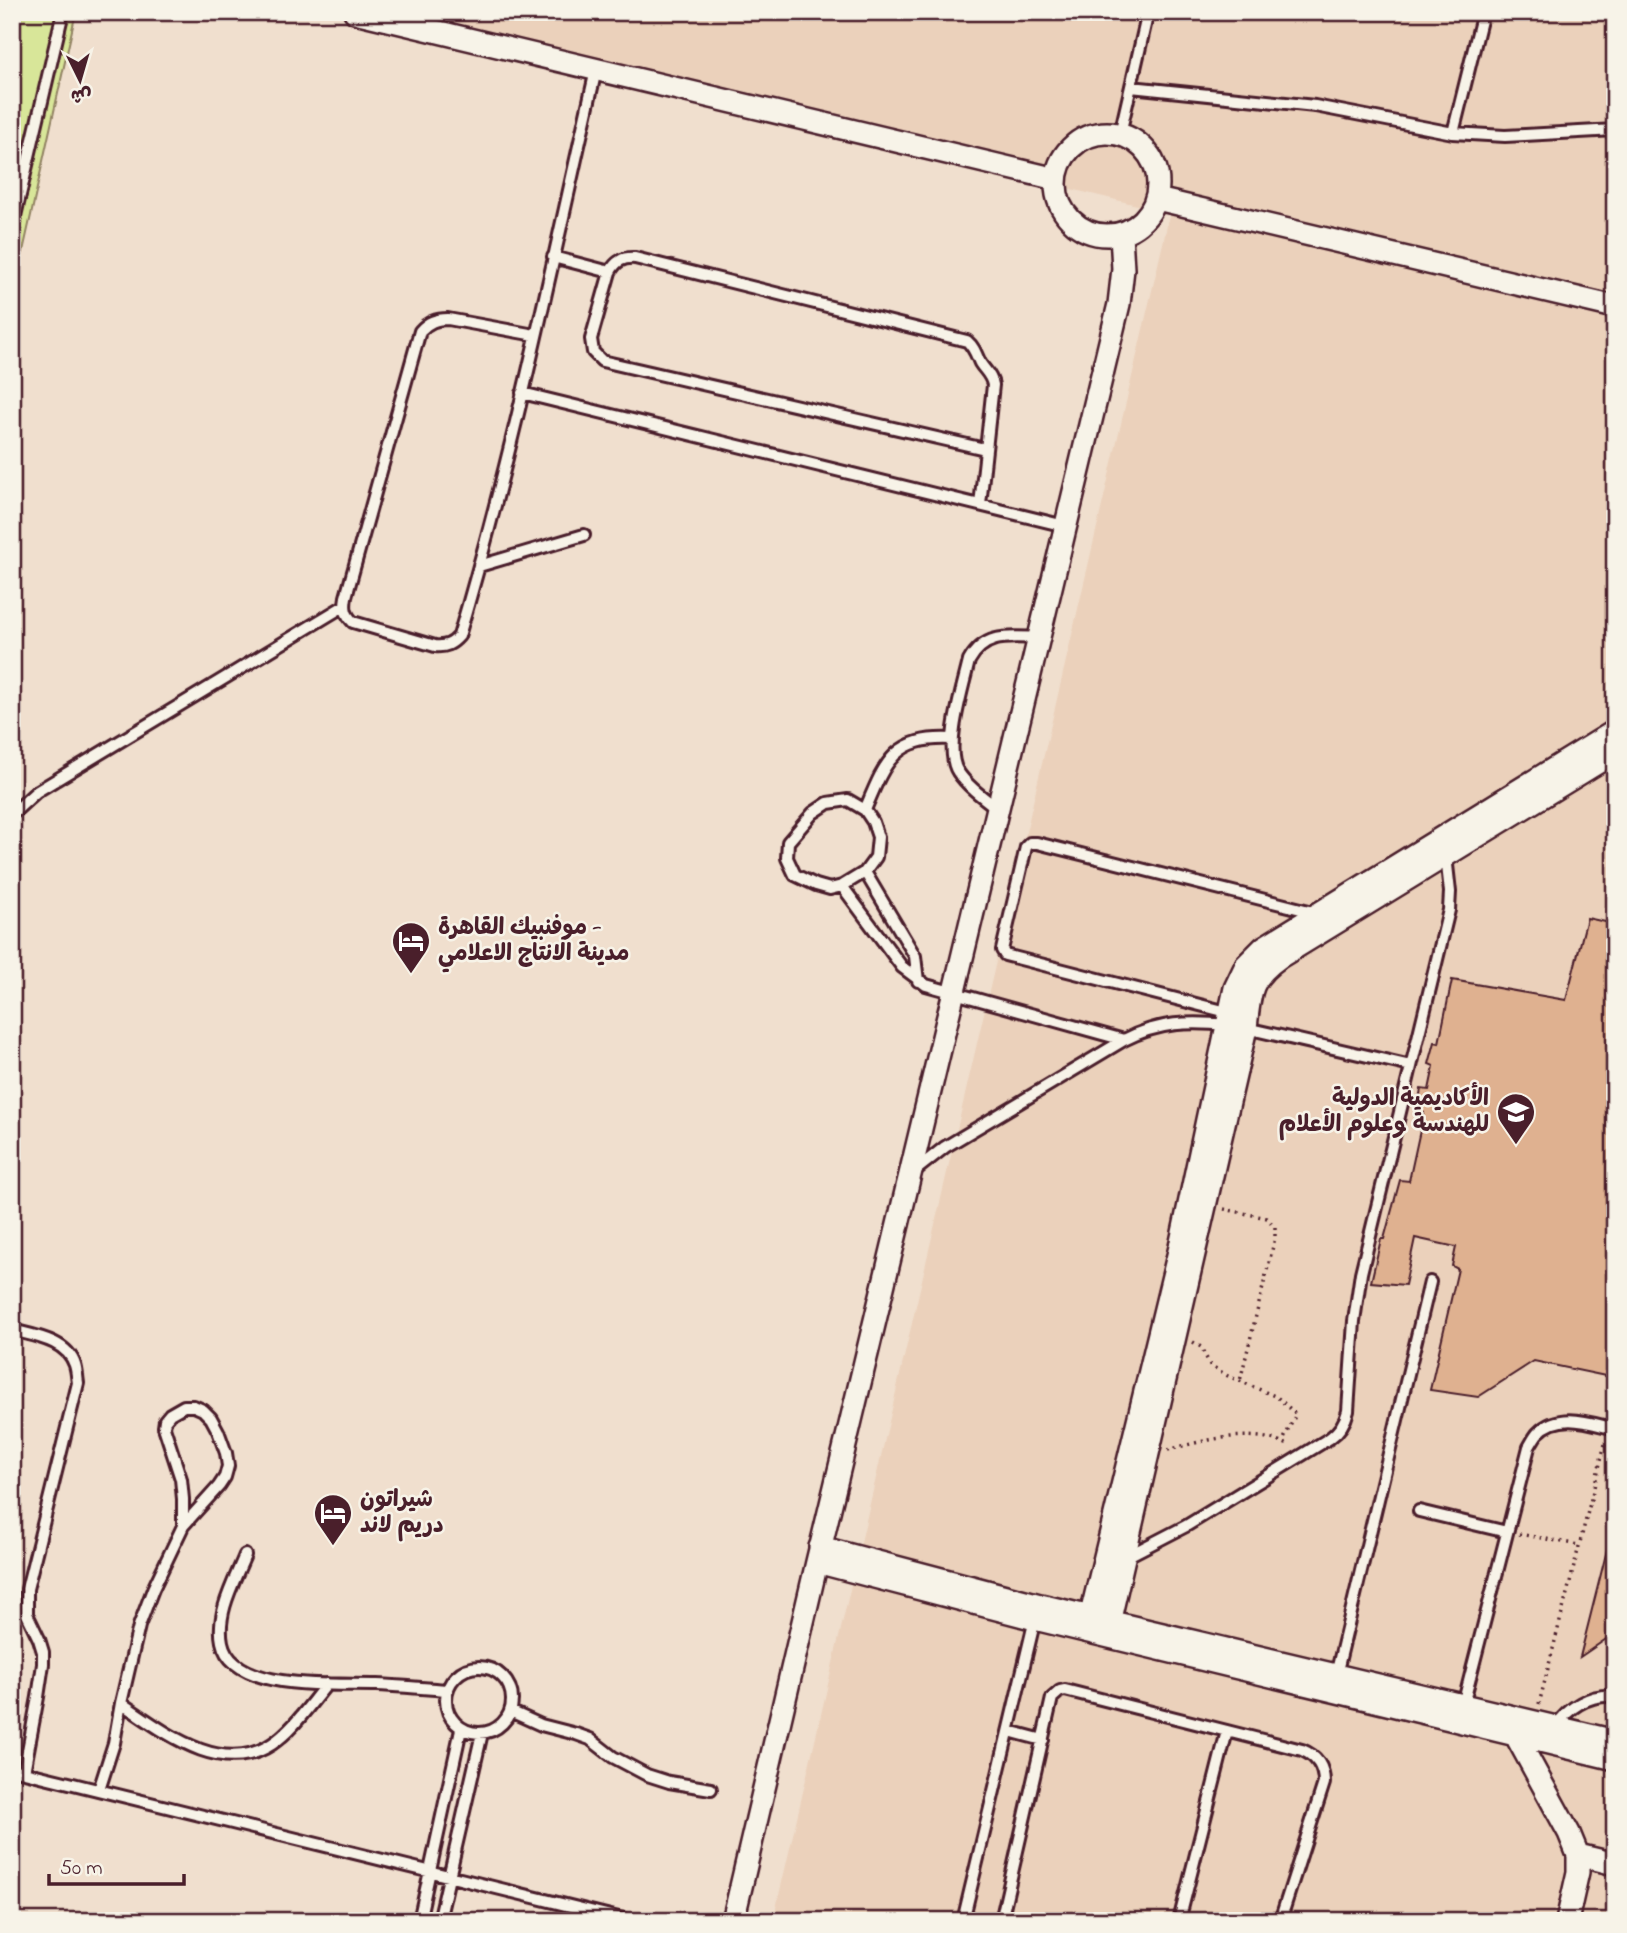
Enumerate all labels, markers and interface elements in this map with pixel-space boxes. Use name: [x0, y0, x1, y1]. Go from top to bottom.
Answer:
north arrow: [46, 46, 116, 116]
text: ش: [70, 80, 93, 109]
place label: موفنبيك القاهرة - مدينة الانتاج الاعلامي: [438, 912, 629, 973]
hotel icon: موفنبيك القاهرة - مدينة الانتاج الاعلامي: [390, 920, 432, 975]
place label: الأكاديمية الدولية للهندسة وعلوم الأعلام: [1279, 1081, 1489, 1142]
school or university icon: الأكاديمية الدولية للهندسة وعلوم الأعلام: [1495, 1091, 1537, 1146]
place label: شيراتون دريم لاند: [360, 1484, 444, 1543]
hotel icon: شيراتون دريم لاند: [312, 1492, 354, 1547]
scale bar: [49, 1842, 184, 1886]
text: 50 m: [60, 1854, 103, 1884]

